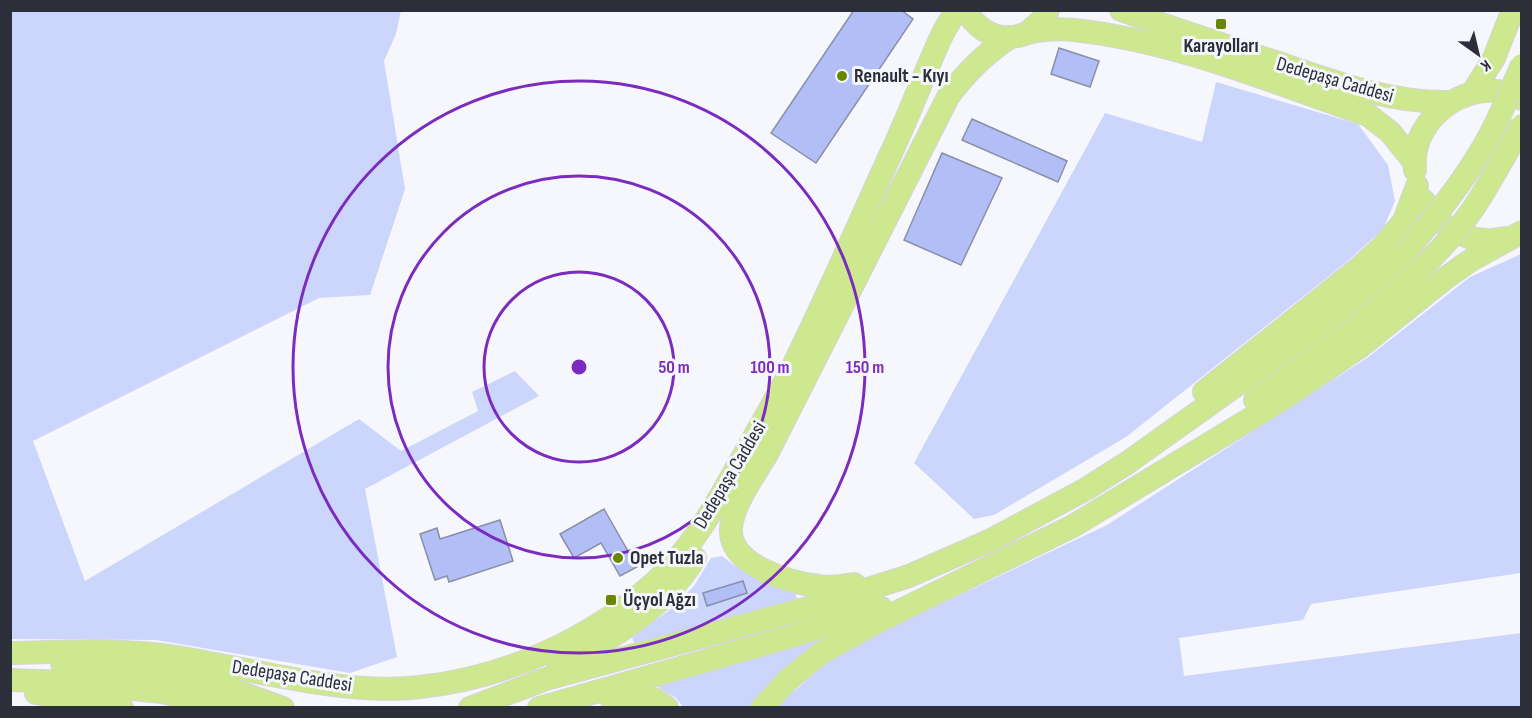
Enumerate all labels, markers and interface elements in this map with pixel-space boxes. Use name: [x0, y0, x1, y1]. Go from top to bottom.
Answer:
marker: Karayolları: [1214, 17, 1228, 31]
north arrow: [1448, 24, 1508, 84]
place label: Karayolları: [1183, 34, 1259, 58]
street label: Dedepaşa Caddesi: [1274, 52, 1396, 108]
text: K: [1477, 55, 1494, 75]
place label: Renault - Kıyı: [854, 64, 949, 88]
marker: Renault - Kıyı: [835, 69, 849, 83]
centre of rings: [569, 357, 589, 377]
text: 50 m: [658, 357, 690, 378]
text: 100 m: [751, 357, 790, 378]
text: 150 m: [846, 357, 884, 378]
street label: Dedepaşa Caddesi: [689, 417, 771, 533]
place label: Opet Tuzla: [630, 546, 704, 570]
marker: Opet Tuzla: [611, 551, 625, 565]
place label: Üçyol Ağzı: [623, 588, 696, 612]
marker: Üçyol Ağzı: [604, 593, 618, 607]
street label: Dedepaşa Caddesi: [230, 655, 354, 697]

